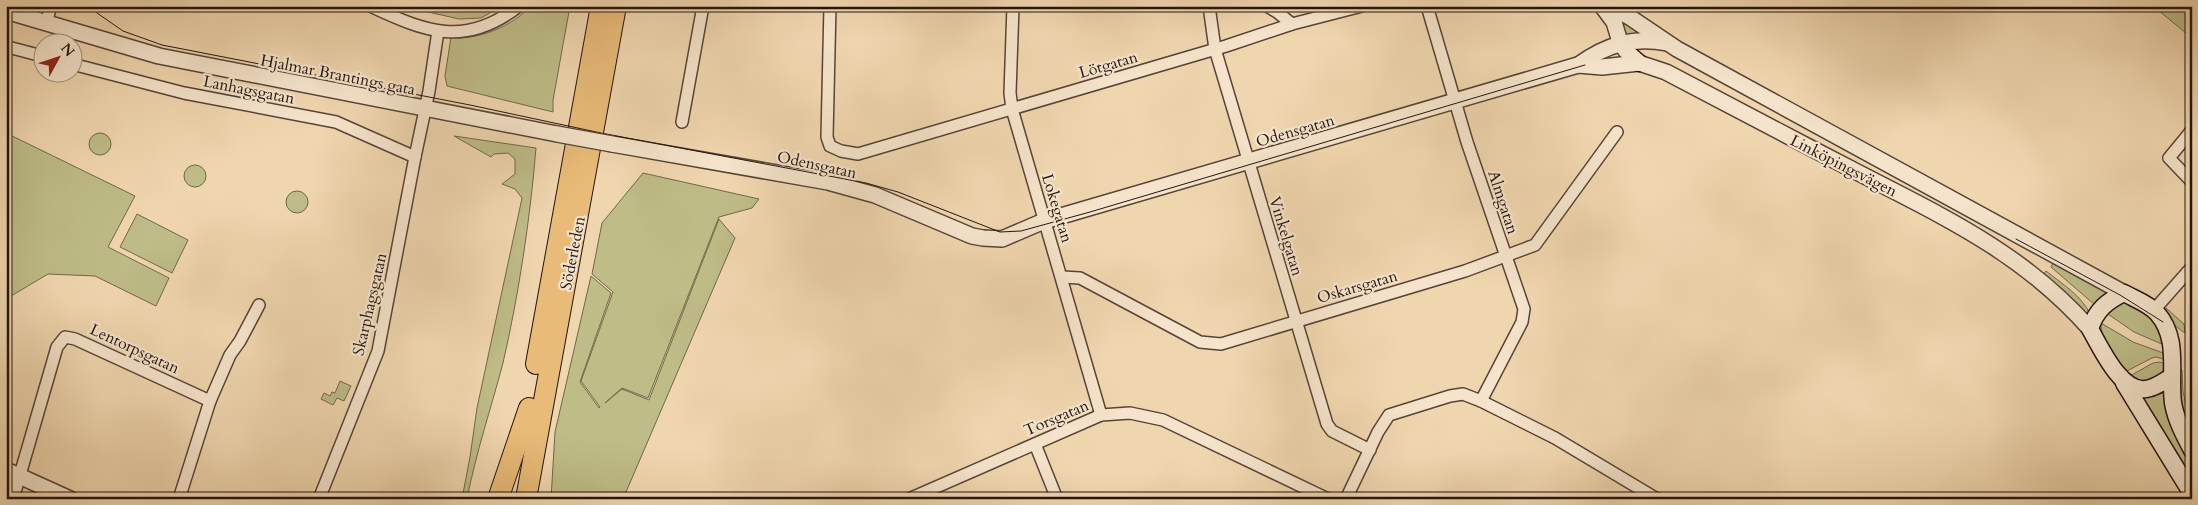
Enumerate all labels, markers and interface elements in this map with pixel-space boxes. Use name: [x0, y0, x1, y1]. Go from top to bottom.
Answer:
north arrow: [32, 32, 82, 82]
text: N: [56, 39, 79, 61]
street label: Lötgatan: [1076, 46, 1140, 84]
street label: Hjalmar Brantings gata: [259, 49, 417, 101]
street label: Lanhagsgatan: [201, 70, 296, 110]
street label: Odensgatan: [1253, 109, 1337, 153]
street label: Linköpingsvägen: [1786, 129, 1901, 202]
street label: Odensgatan: [775, 146, 859, 184]
street label: Almgatan: [1482, 168, 1524, 237]
street label: Lokegatan: [1036, 171, 1078, 246]
street label: Vinkelgatan: [1264, 194, 1309, 279]
street label: Söderleden: [555, 215, 591, 292]
street label: Skarphagsgatan: [347, 251, 392, 358]
street label: Oskarsgatan: [1314, 265, 1400, 309]
street label: Lentorpsgatan: [86, 319, 183, 379]
street label: Torsgatan: [1021, 394, 1092, 441]

